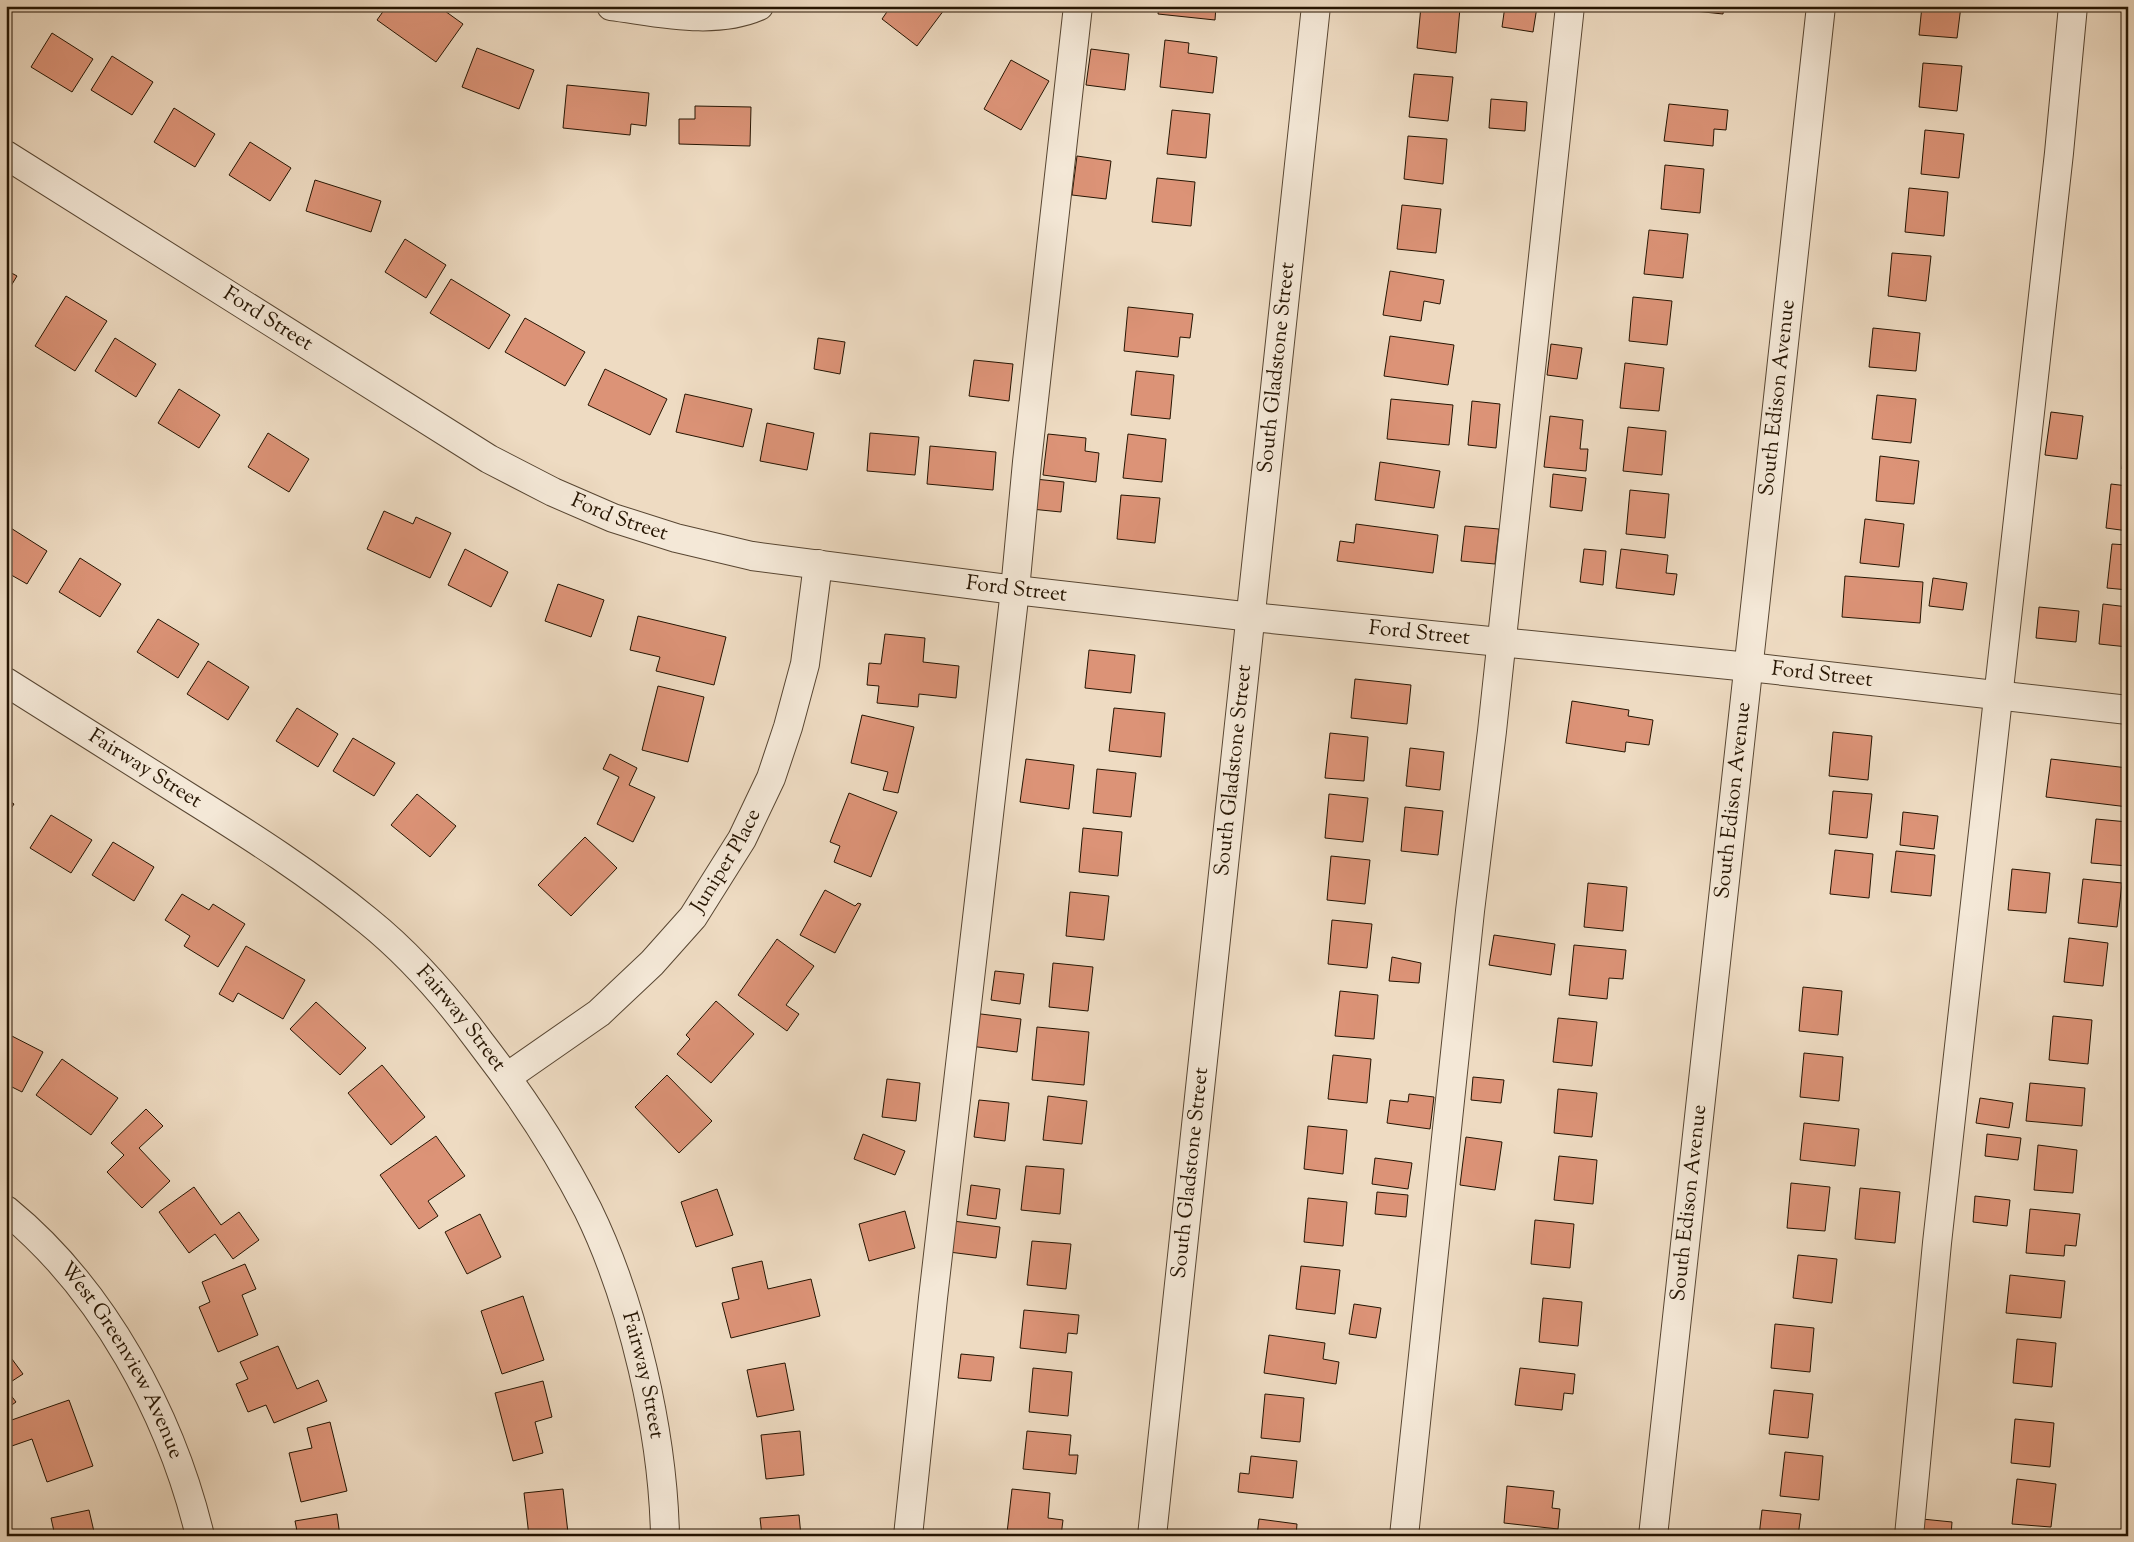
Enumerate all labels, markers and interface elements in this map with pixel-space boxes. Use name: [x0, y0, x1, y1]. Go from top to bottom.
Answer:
street label: South Gladstone Street: [1251, 261, 1303, 475]
street label: Ford Street: [217, 280, 318, 359]
street label: South Edison Avenue: [1752, 298, 1804, 498]
street label: Ford Street: [566, 486, 671, 549]
street label: Ford Street: [964, 569, 1069, 611]
street label: Ford Street: [1367, 614, 1471, 654]
street label: Ford Street: [1770, 655, 1874, 696]
street label: South Gladstone Street: [1208, 663, 1260, 877]
street label: South Edison Avenue: [1708, 701, 1759, 900]
street label: Fairway Street: [82, 722, 207, 817]
street label: Juniper Place: [684, 804, 769, 920]
street label: Fairway Street: [408, 959, 513, 1078]
street label: South Gladstone Street: [1165, 1066, 1217, 1280]
street label: South Edison Avenue: [1664, 1103, 1715, 1303]
street label: West Greenview Avenue: [52, 1256, 190, 1463]
street label: Fairway Street: [613, 1308, 671, 1441]

